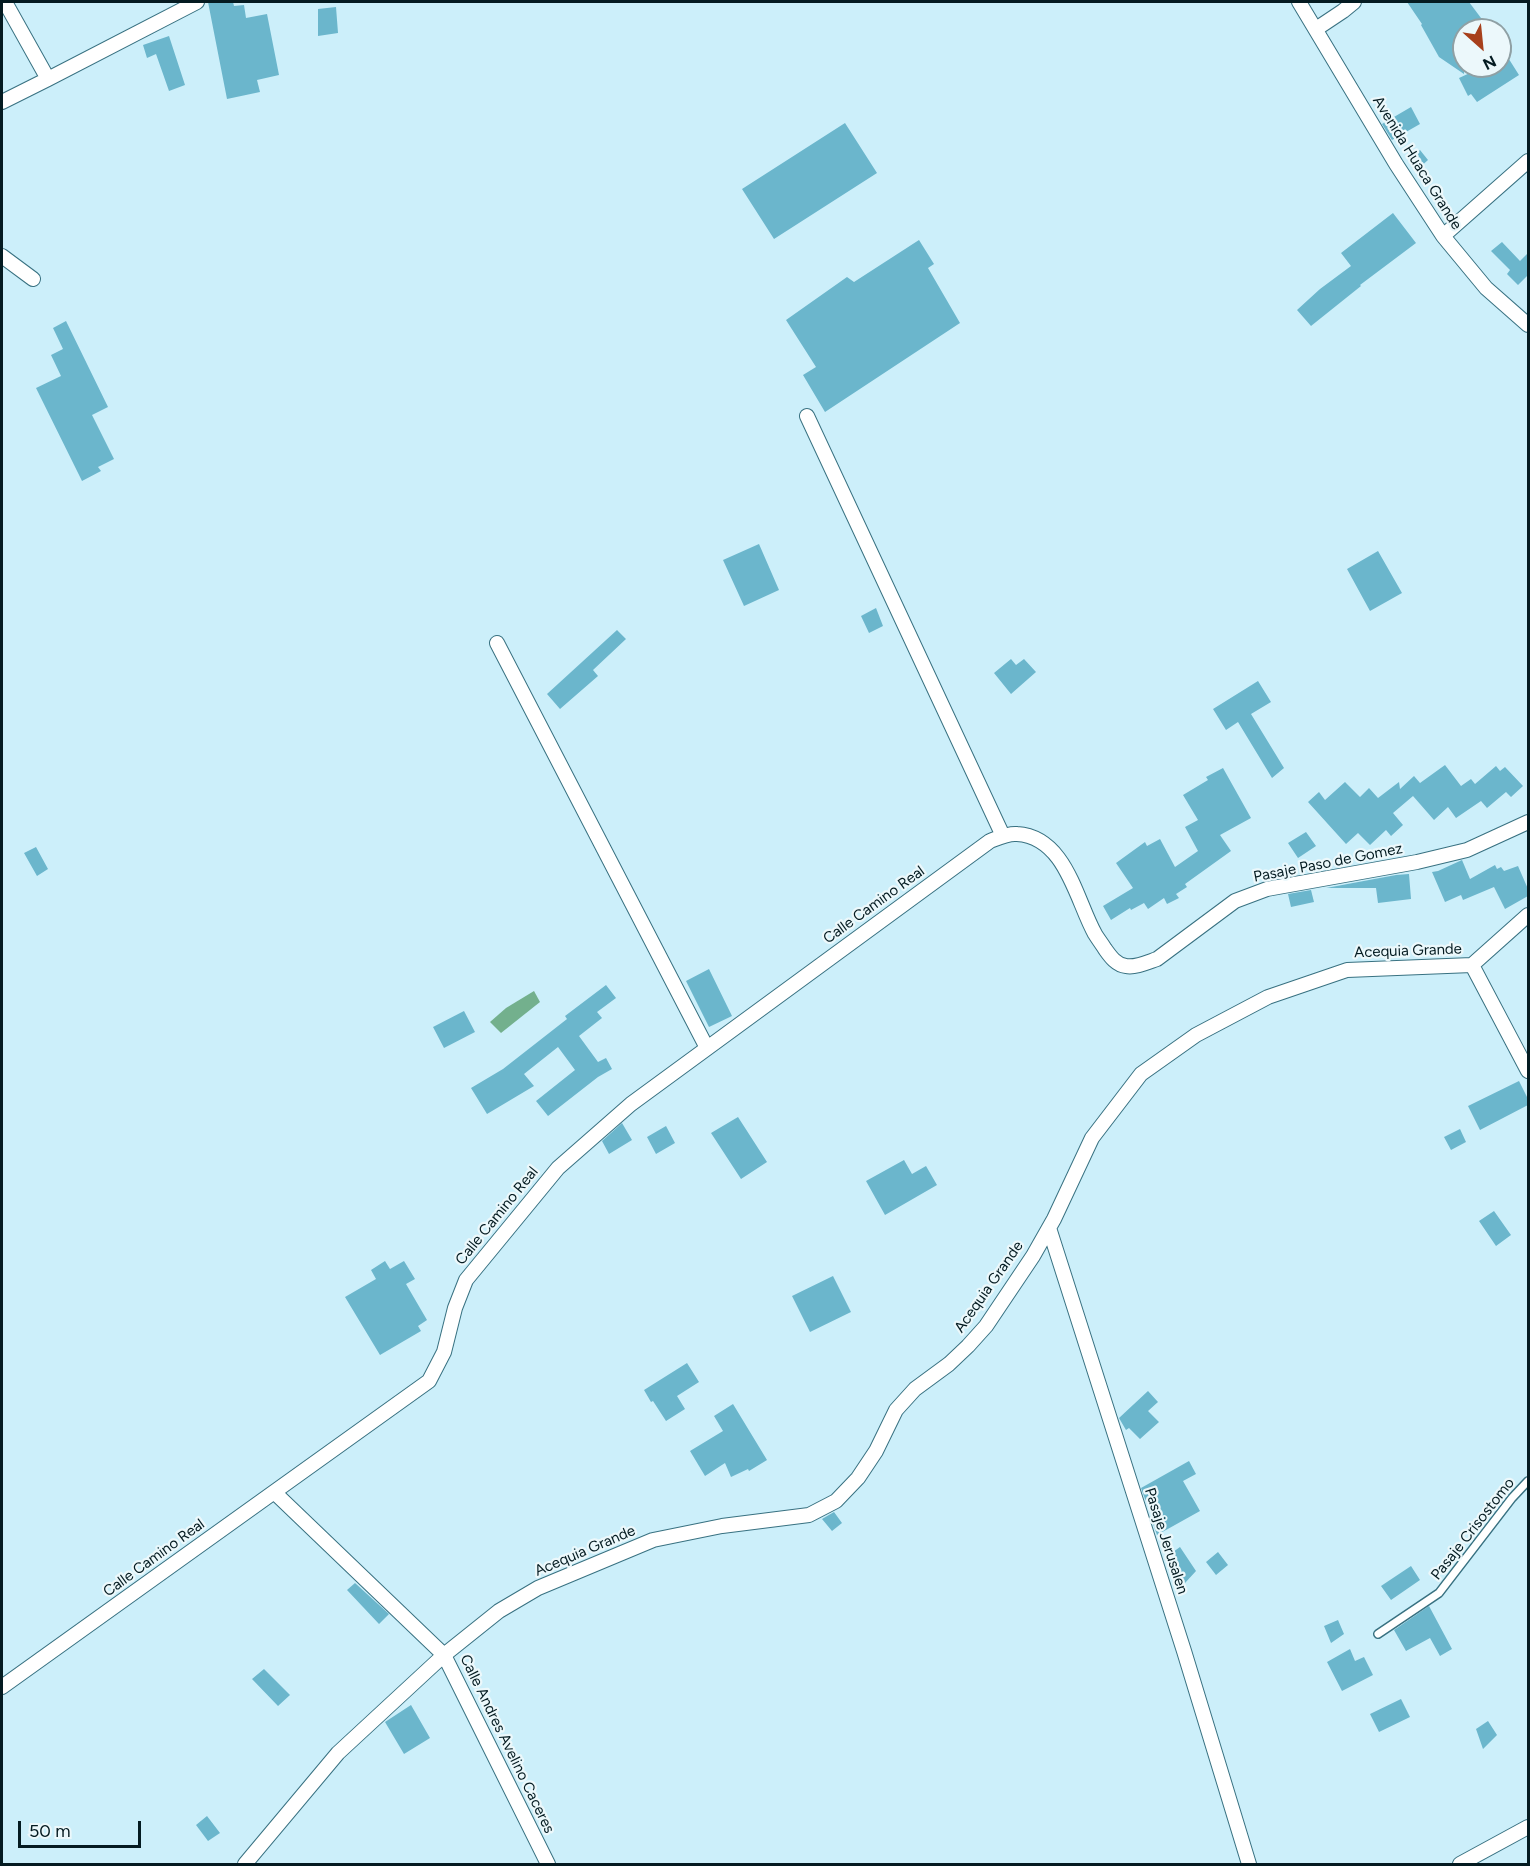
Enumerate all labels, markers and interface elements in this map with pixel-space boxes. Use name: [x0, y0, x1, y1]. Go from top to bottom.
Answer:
north arrow: [1452, 18, 1512, 78]
text: N: [1480, 51, 1499, 74]
street label: Avenida Huaca Grande: [1369, 93, 1465, 233]
street label: Pasaje Paso de Gomez: [1252, 840, 1404, 886]
street label: Calle Camino Real: [820, 862, 928, 948]
street label: Acequia Grande: [1354, 940, 1462, 962]
street label: Calle Camino Real: [452, 1163, 542, 1269]
street label: Acequia Grande: [951, 1238, 1027, 1336]
street label: Pasaje Crisostomo: [1428, 1474, 1518, 1584]
street label: Pasaje Jerusalen: [1140, 1486, 1192, 1596]
street label: Calle Camino Real: [100, 1515, 208, 1601]
street label: Acequia Grande: [532, 1522, 638, 1580]
street label: Calle Andres Avelino Caceres: [456, 1652, 558, 1836]
scale bar: [21, 1809, 144, 1847]
text: 50 m: [29, 1820, 71, 1842]

